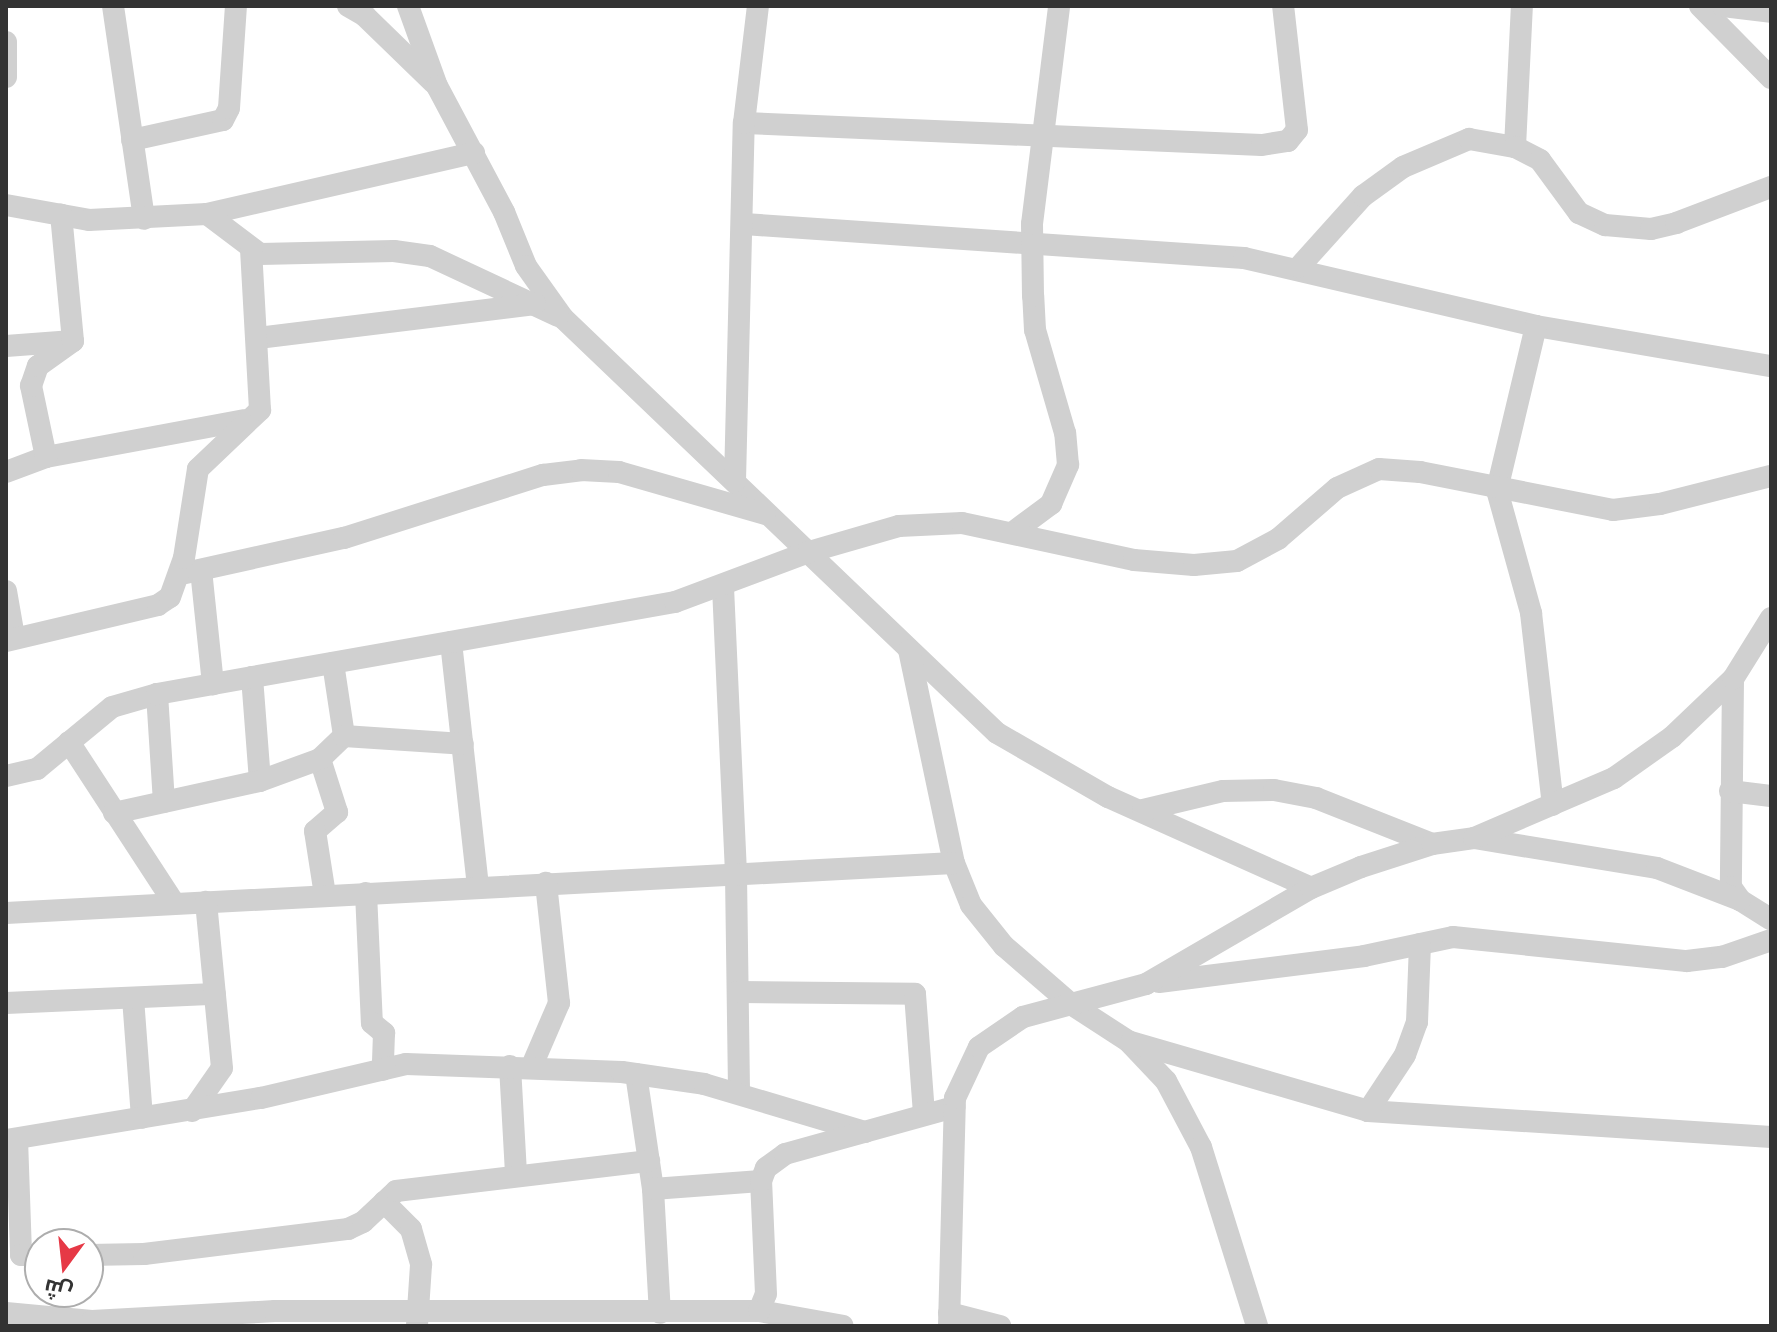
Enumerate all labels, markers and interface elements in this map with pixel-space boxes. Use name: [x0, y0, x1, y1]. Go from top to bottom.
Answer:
north arrow: [24, 1228, 104, 1308]
text: ش: [41, 1273, 75, 1306]

